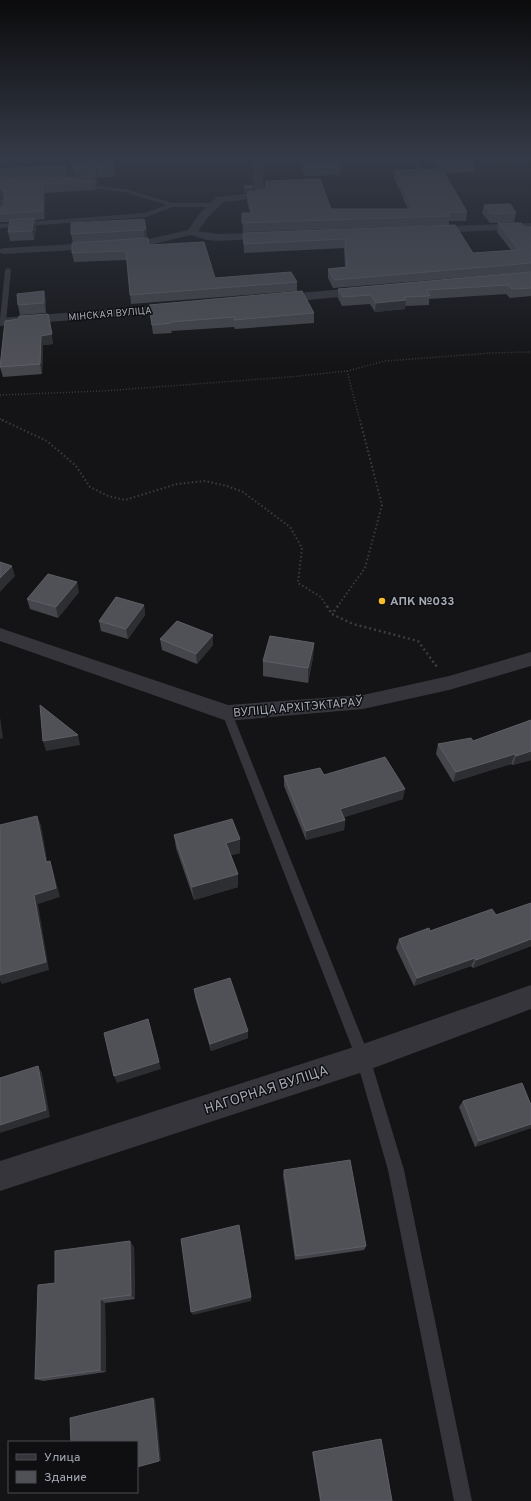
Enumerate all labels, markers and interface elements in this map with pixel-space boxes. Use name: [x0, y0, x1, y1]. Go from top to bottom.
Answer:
street label: МІНСКАЯ ВУЛІЦА: [68, 304, 152, 325]
place label: АПК №033: [390, 594, 455, 610]
marker: АПК №033: [377, 596, 387, 606]
street label: ВУЛІЦА АРХІТЭКТАРАЎ: [232, 694, 364, 722]
street label: НАГОРНАЯ ВУЛІЦА: [202, 1062, 331, 1118]
legend: [8, 1441, 138, 1493]
text: Улица: [44, 1450, 80, 1466]
text: Здание: [44, 1470, 87, 1486]

